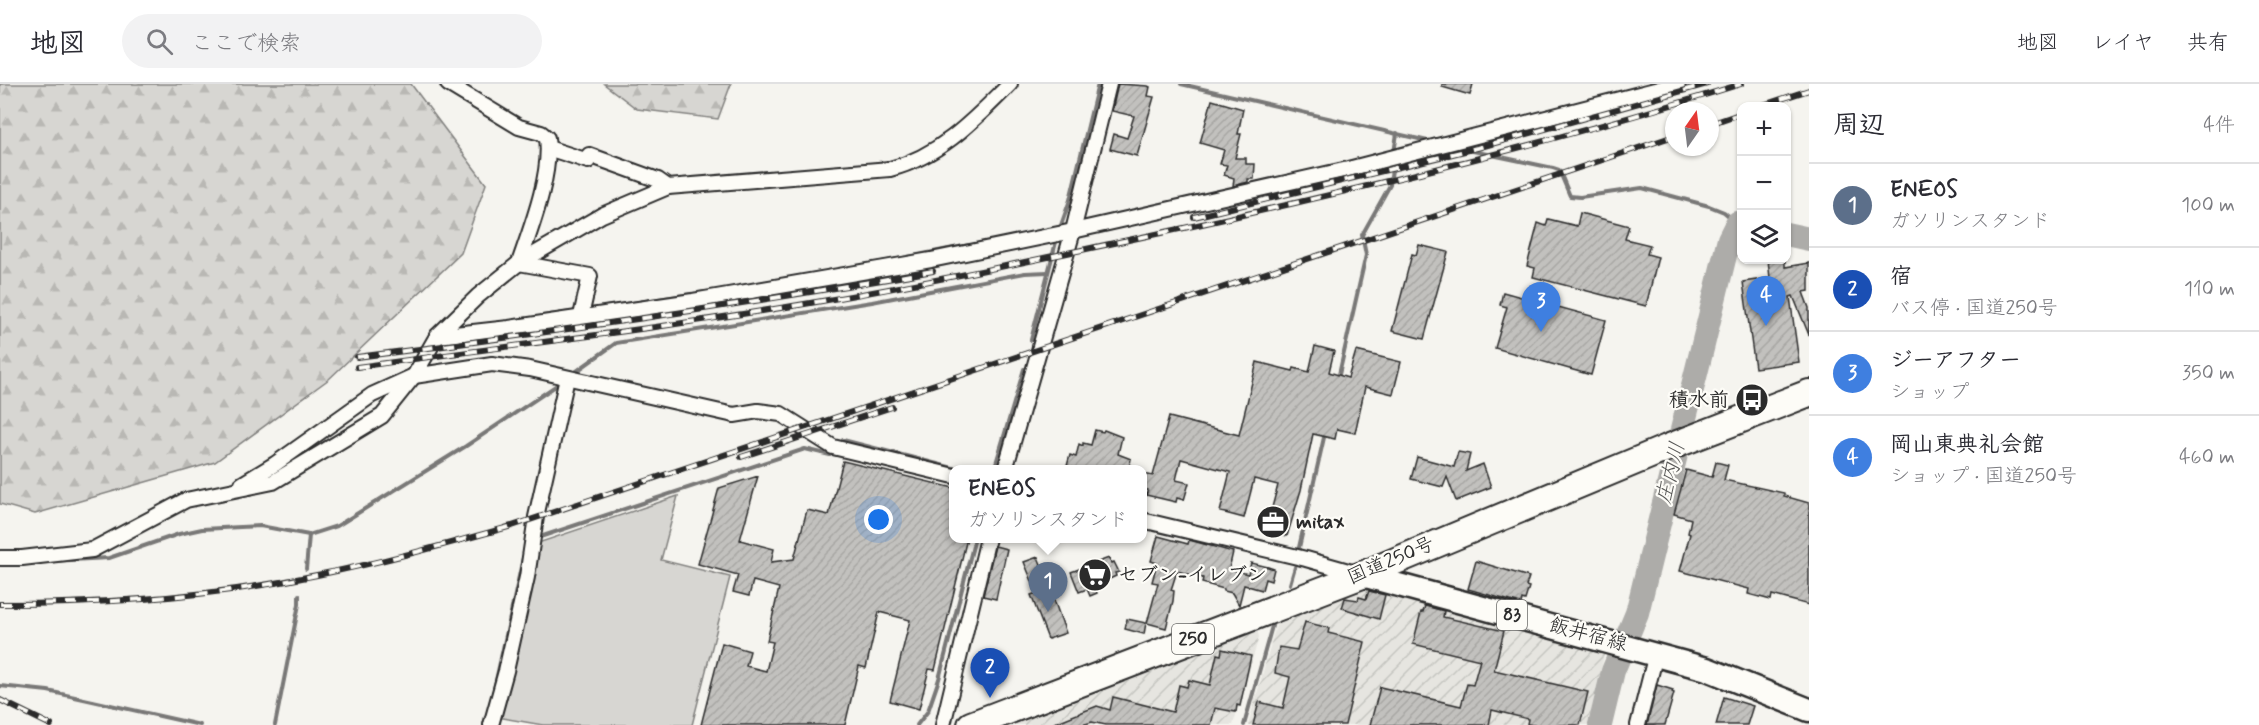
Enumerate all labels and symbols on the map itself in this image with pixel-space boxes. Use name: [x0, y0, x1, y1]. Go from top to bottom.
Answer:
north arrow: [1665, 102, 1719, 156]
pin: 4: [1746, 276, 1786, 326]
pin: 3: [1522, 282, 1560, 332]
bus stop icon: 積水前: [1734, 382, 1770, 418]
place label: 積水前: [1669, 387, 1729, 414]
water label: 庄内川: [1650, 439, 1692, 507]
office icon: mitax: [1255, 504, 1291, 540]
your location: [864, 505, 893, 534]
place label: mitax: [1296, 509, 1344, 536]
street label: 国道250号: [1343, 531, 1439, 591]
supermarket icon: セブン-イレブン: [1077, 557, 1113, 593]
pin: 1: [1028, 562, 1068, 612]
place label: セブン-イレブン: [1118, 562, 1267, 589]
road number: 83: [1497, 600, 1527, 630]
street label: 飯井宿線: [1546, 612, 1630, 658]
road number: 250: [1172, 624, 1214, 654]
pin: 2: [970, 648, 1010, 698]

